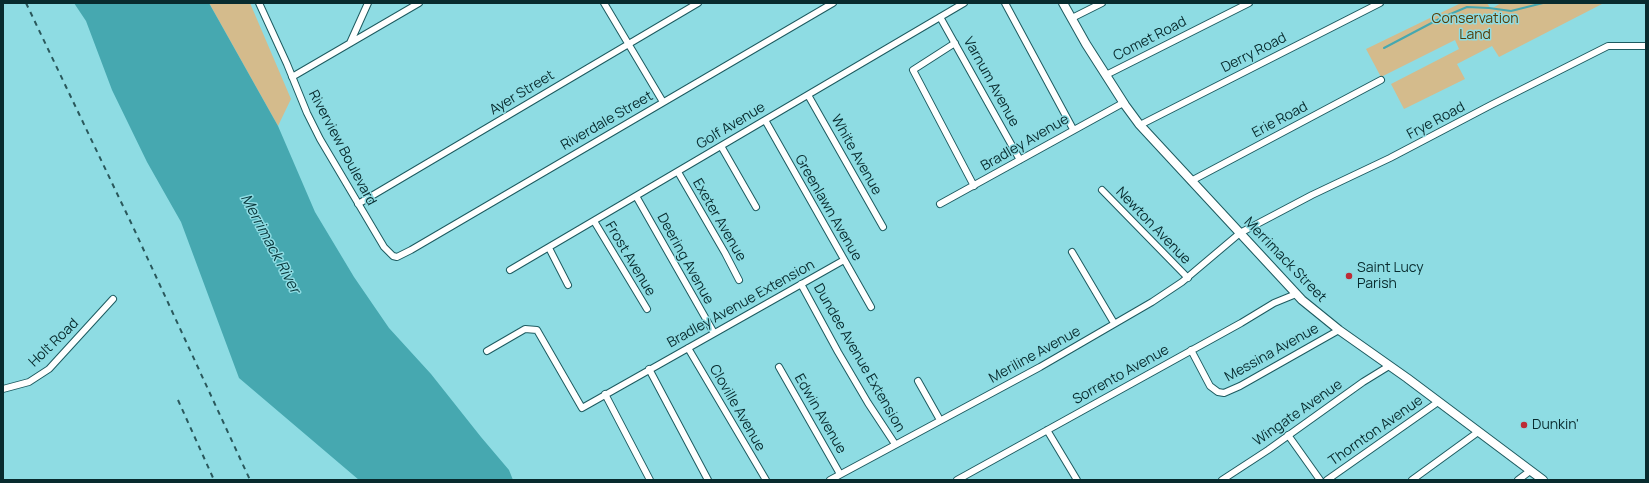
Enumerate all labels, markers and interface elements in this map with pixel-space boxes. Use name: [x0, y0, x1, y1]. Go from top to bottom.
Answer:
park label: Conservation Land: [1431, 11, 1519, 44]
street label: Comet Road: [1111, 13, 1189, 65]
street label: Derry Road: [1219, 29, 1289, 77]
street label: Varnum Avenue: [959, 34, 1023, 130]
street label: Ayer Street: [487, 67, 557, 119]
street label: Riverview Boulevard: [305, 88, 379, 208]
street label: Riverdale Street: [558, 88, 656, 154]
street label: Erie Road: [1249, 98, 1311, 142]
street label: Golf Avenue: [694, 99, 768, 153]
street label: Frye Road: [1404, 99, 1468, 143]
street label: Bradley Avenue: [978, 111, 1072, 175]
street label: White Avenue: [827, 112, 885, 198]
street label: Greenlawn Avenue: [791, 152, 865, 264]
street label: Exeter Avenue: [689, 176, 749, 264]
street label: Newton Avenue: [1112, 184, 1194, 268]
water label: Merrimack River: [236, 191, 304, 297]
street label: Deering Avenue: [653, 211, 717, 307]
street label: Merrimack Street: [1240, 214, 1330, 306]
street label: Frost Avenue: [601, 219, 659, 299]
street label: Bradley Avenue Extension: [664, 256, 818, 352]
place label: Saint Lucy Parish: [1357, 260, 1424, 292]
marker: Saint Lucy Parish: [1344, 271, 1354, 281]
street label: Dundee Avenue Extension: [810, 281, 908, 435]
street label: Holt Road: [26, 315, 82, 371]
street label: Messina Avenue: [1222, 320, 1322, 386]
street label: Meriline Avenue: [986, 323, 1084, 387]
street label: Sorrento Avenue: [1070, 342, 1172, 408]
street label: Cloville Avenue: [705, 362, 769, 454]
street label: Edwin Avenue: [790, 371, 850, 457]
street label: Wingate Avenue: [1250, 376, 1346, 450]
street label: Thornton Avenue: [1326, 392, 1426, 470]
place label: Dunkin': [1532, 417, 1579, 433]
marker: Dunkin': [1519, 420, 1529, 430]

